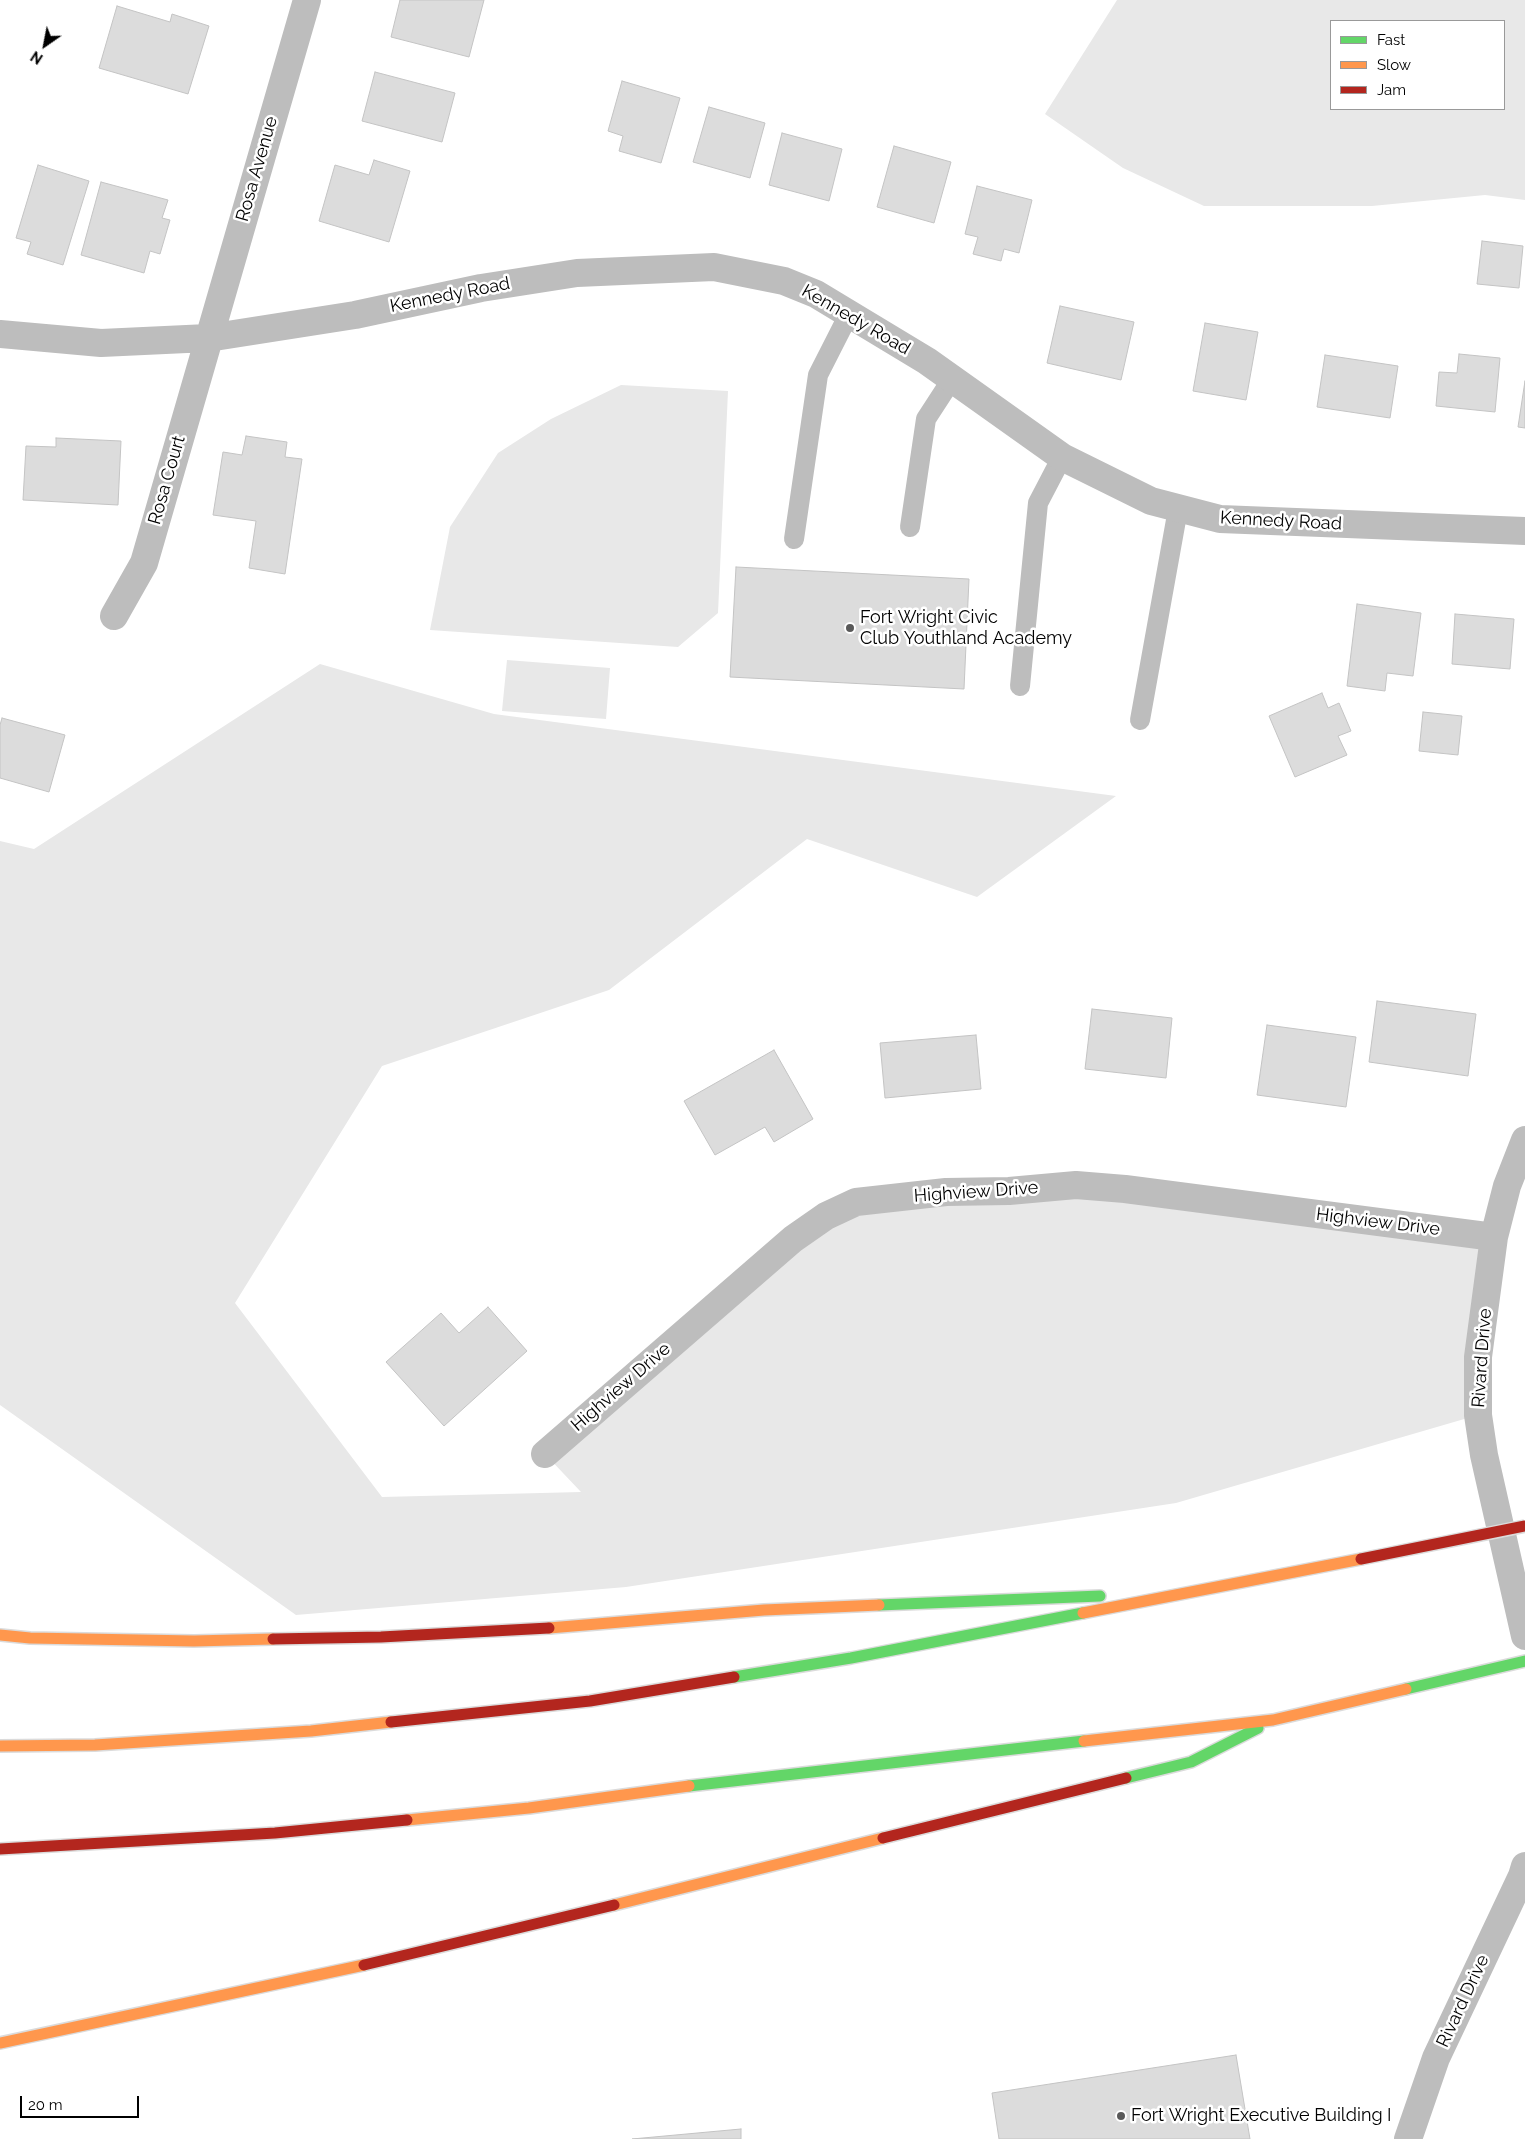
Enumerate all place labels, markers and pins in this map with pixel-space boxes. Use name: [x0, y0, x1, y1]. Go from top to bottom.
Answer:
place label: Fort Wright Civic Club Youthland Academy: [860, 607, 1072, 650]
marker: Fort Wright Civic Club Youthland Academy: [844, 622, 856, 634]
place label: Fort Wright Executive Building I: [1131, 2105, 1392, 2127]
marker: Fort Wright Executive Building I: [1115, 2110, 1127, 2122]

